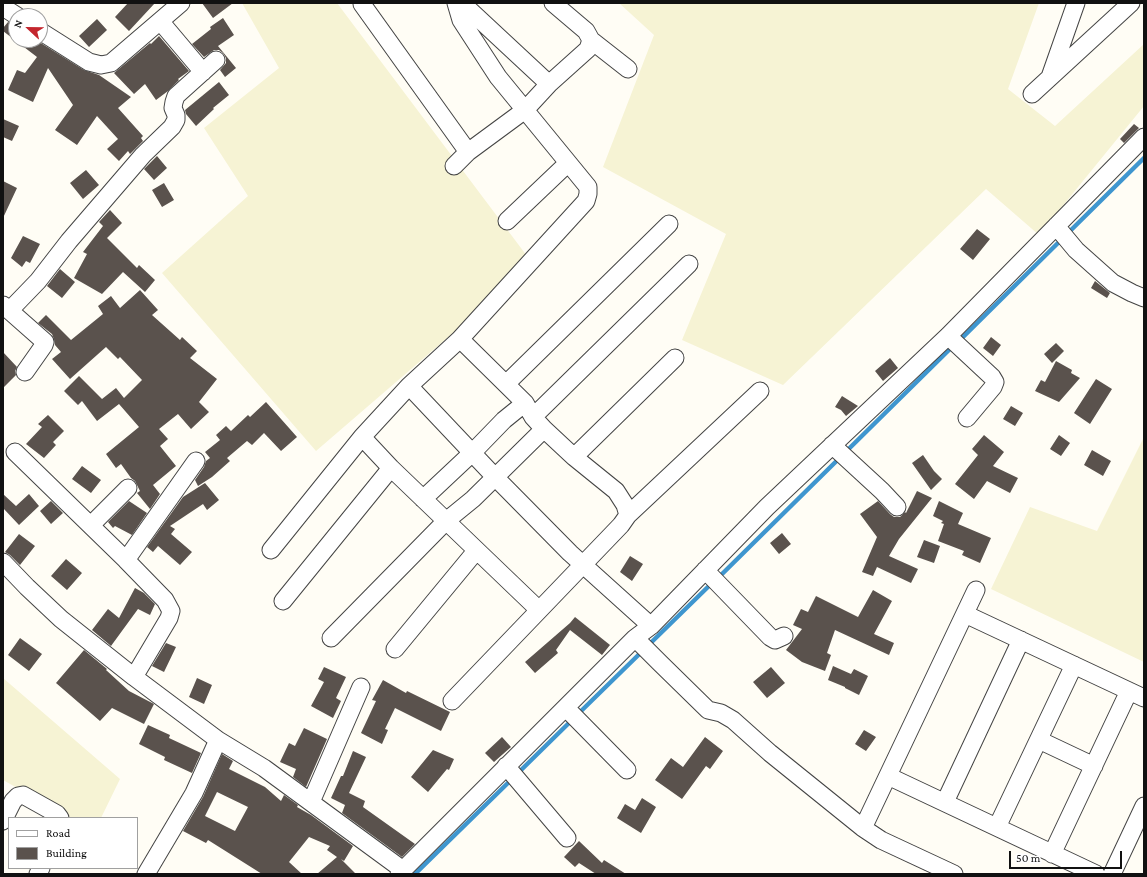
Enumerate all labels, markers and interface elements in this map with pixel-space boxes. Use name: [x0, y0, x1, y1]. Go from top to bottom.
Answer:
north arrow: [8, 8, 48, 48]
text: N: [11, 18, 25, 30]
legend: [8, 817, 138, 869]
text: Road: [46, 826, 70, 840]
scale bar: [1011, 843, 1124, 869]
text: Building: [46, 846, 87, 860]
text: 50 m: [1016, 851, 1040, 865]

